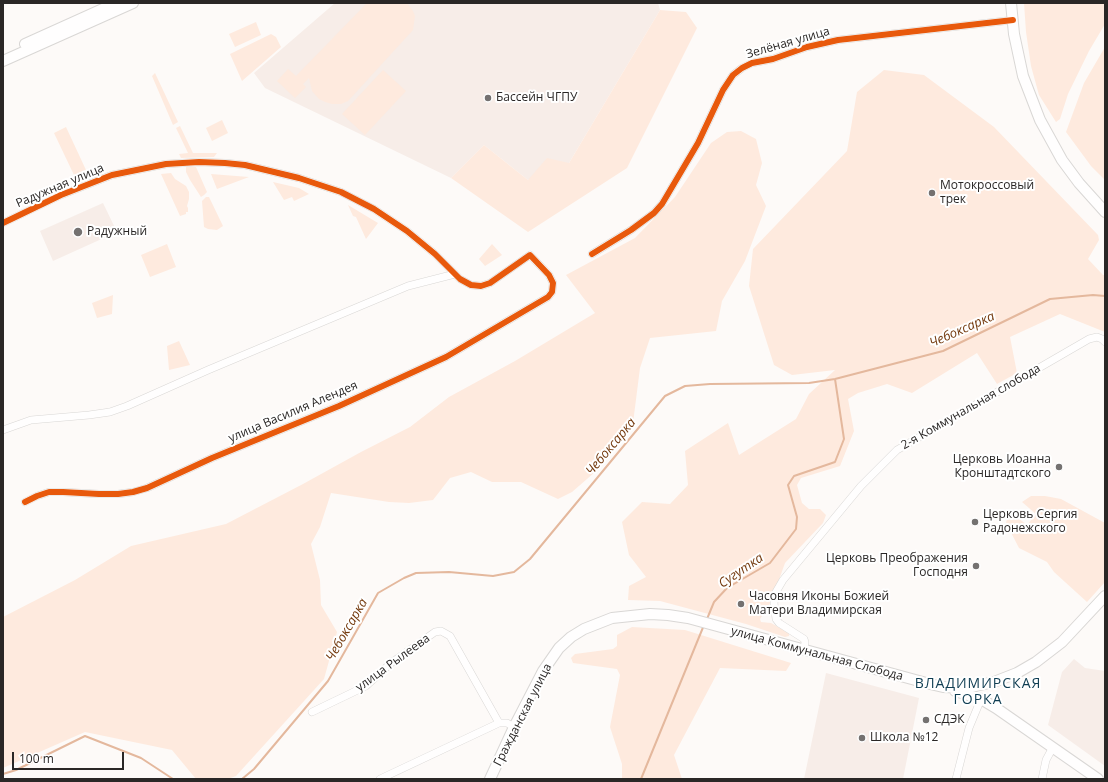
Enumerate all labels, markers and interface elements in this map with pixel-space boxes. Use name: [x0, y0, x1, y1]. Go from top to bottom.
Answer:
street label: Зелёная улица: [745, 24, 831, 62]
place label: Бассейн ЧГПУ: [496, 91, 577, 105]
marker: Бассейн ЧГПУ: [483, 93, 493, 103]
street label: Радужная улица: [14, 161, 106, 211]
place label: Мотокроссовый трек: [940, 179, 1034, 207]
marker: Мотокроссовый трек: [927, 188, 937, 198]
place label: Радужный: [87, 225, 147, 239]
marker: Радужный: [72, 226, 84, 238]
water label: Чебоксарка: [927, 309, 997, 351]
street label: 2-я Коммунальная слобода: [899, 361, 1043, 453]
street label: улица Василия Алендея: [226, 378, 360, 446]
water label: Чебоксарка: [583, 415, 639, 479]
place label: Церковь Иоанна Кронштадтского: [953, 453, 1051, 481]
marker: Церковь Иоанна Кронштадтского: [1054, 462, 1064, 472]
place label: Церковь Сергия Радонежского: [983, 508, 1078, 536]
marker: Церковь Сергия Радонежского: [970, 517, 980, 527]
water label: Сугутка: [716, 550, 766, 592]
place label: Церковь Преображения Господня: [826, 552, 968, 580]
marker: Церковь Преображения Господня: [971, 561, 981, 571]
place label: Часовня Иконы Божией Матери Владимирская: [749, 590, 889, 618]
water label: Чебоксарка: [323, 596, 371, 664]
marker: Часовня Иконы Божией Матери Владимирская: [736, 599, 746, 609]
street label: улица Коммунальная Слобода: [729, 624, 905, 684]
street label: улица Рылеева: [353, 631, 433, 695]
street label: Гражданская улица: [491, 661, 555, 769]
district label: ВЛАДИМИРСКАЯ ГОРКА: [915, 676, 1041, 708]
place label: СДЭК: [934, 713, 965, 727]
marker: СДЭК: [921, 715, 931, 725]
place label: Школа №12: [870, 731, 938, 745]
marker: Школа №12: [857, 733, 867, 743]
scale bar: [14, 744, 126, 770]
text: 100 m: [19, 750, 54, 767]

